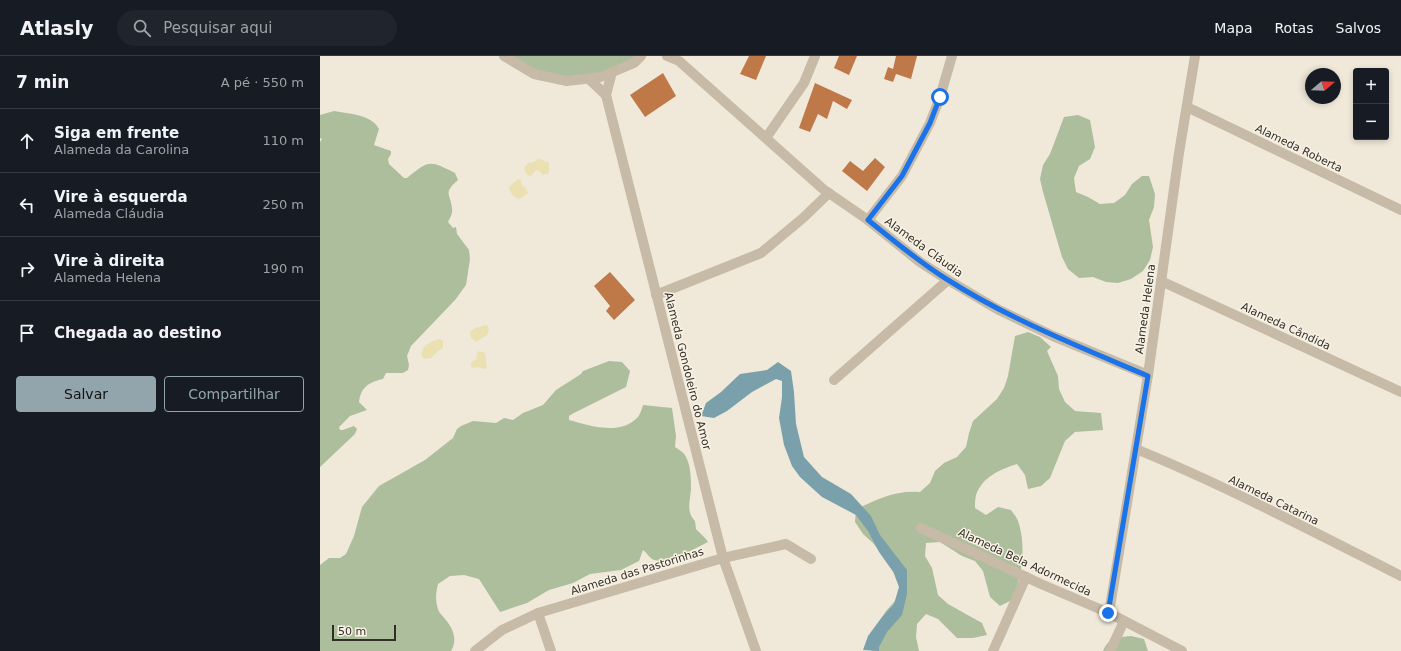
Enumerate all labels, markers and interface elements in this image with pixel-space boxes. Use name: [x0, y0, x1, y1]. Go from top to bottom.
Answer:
search box: [117, 10, 397, 46]
text: Atlasly: [20, 17, 93, 39]
icon: search: [131, 17, 153, 39]
text: Pesquisar aqui: [163, 19, 272, 37]
text: Mapa: [1214, 20, 1252, 36]
text: Rotas: [1274, 20, 1314, 36]
text: Salvos: [1336, 20, 1381, 36]
north arrow: [1305, 68, 1341, 104]
map controls: [1353, 68, 1389, 140]
button: +: [1353, 68, 1389, 104]
text: 7 min: [16, 72, 69, 92]
text: A pé · 550 m: [221, 75, 304, 90]
route start: [931, 88, 949, 106]
button: −: [1353, 104, 1389, 140]
street label: Alameda Roberta: [1253, 122, 1344, 175]
text: Siga em frente: [54, 124, 179, 142]
icon: ahead: [16, 130, 38, 152]
text: 110 m: [262, 133, 304, 148]
text: Alameda da Carolina: [54, 142, 189, 157]
text: Vire à esquerda: [54, 188, 188, 206]
icon: left: [16, 194, 38, 216]
text: 250 m: [262, 197, 304, 212]
text: Alameda Cláudia: [54, 206, 164, 221]
street label: Alameda Cláudia: [882, 215, 965, 280]
text: Vire à direita: [54, 252, 165, 270]
icon: right: [16, 258, 38, 280]
text: 190 m: [262, 261, 304, 276]
street label: Alameda Helena: [1133, 263, 1158, 355]
text: Alameda Helena: [54, 270, 161, 285]
street label: Alameda Gondoleiro do Amor: [662, 291, 714, 452]
street label: Alameda Cândida: [1239, 300, 1333, 353]
icon: arrive: [16, 322, 38, 344]
text: Chegada ao destino: [54, 324, 222, 342]
button: Salvar: [16, 376, 156, 412]
button: Compartilhar: [164, 376, 304, 412]
street label: Alameda Catarina: [1227, 473, 1321, 528]
street label: Alameda Bela Adormecida: [956, 526, 1093, 599]
street label: Alameda das Pastorinhas: [569, 545, 706, 598]
route end: [1099, 604, 1117, 622]
scale bar: [332, 623, 396, 642]
text: 50 m: [338, 625, 366, 638]

